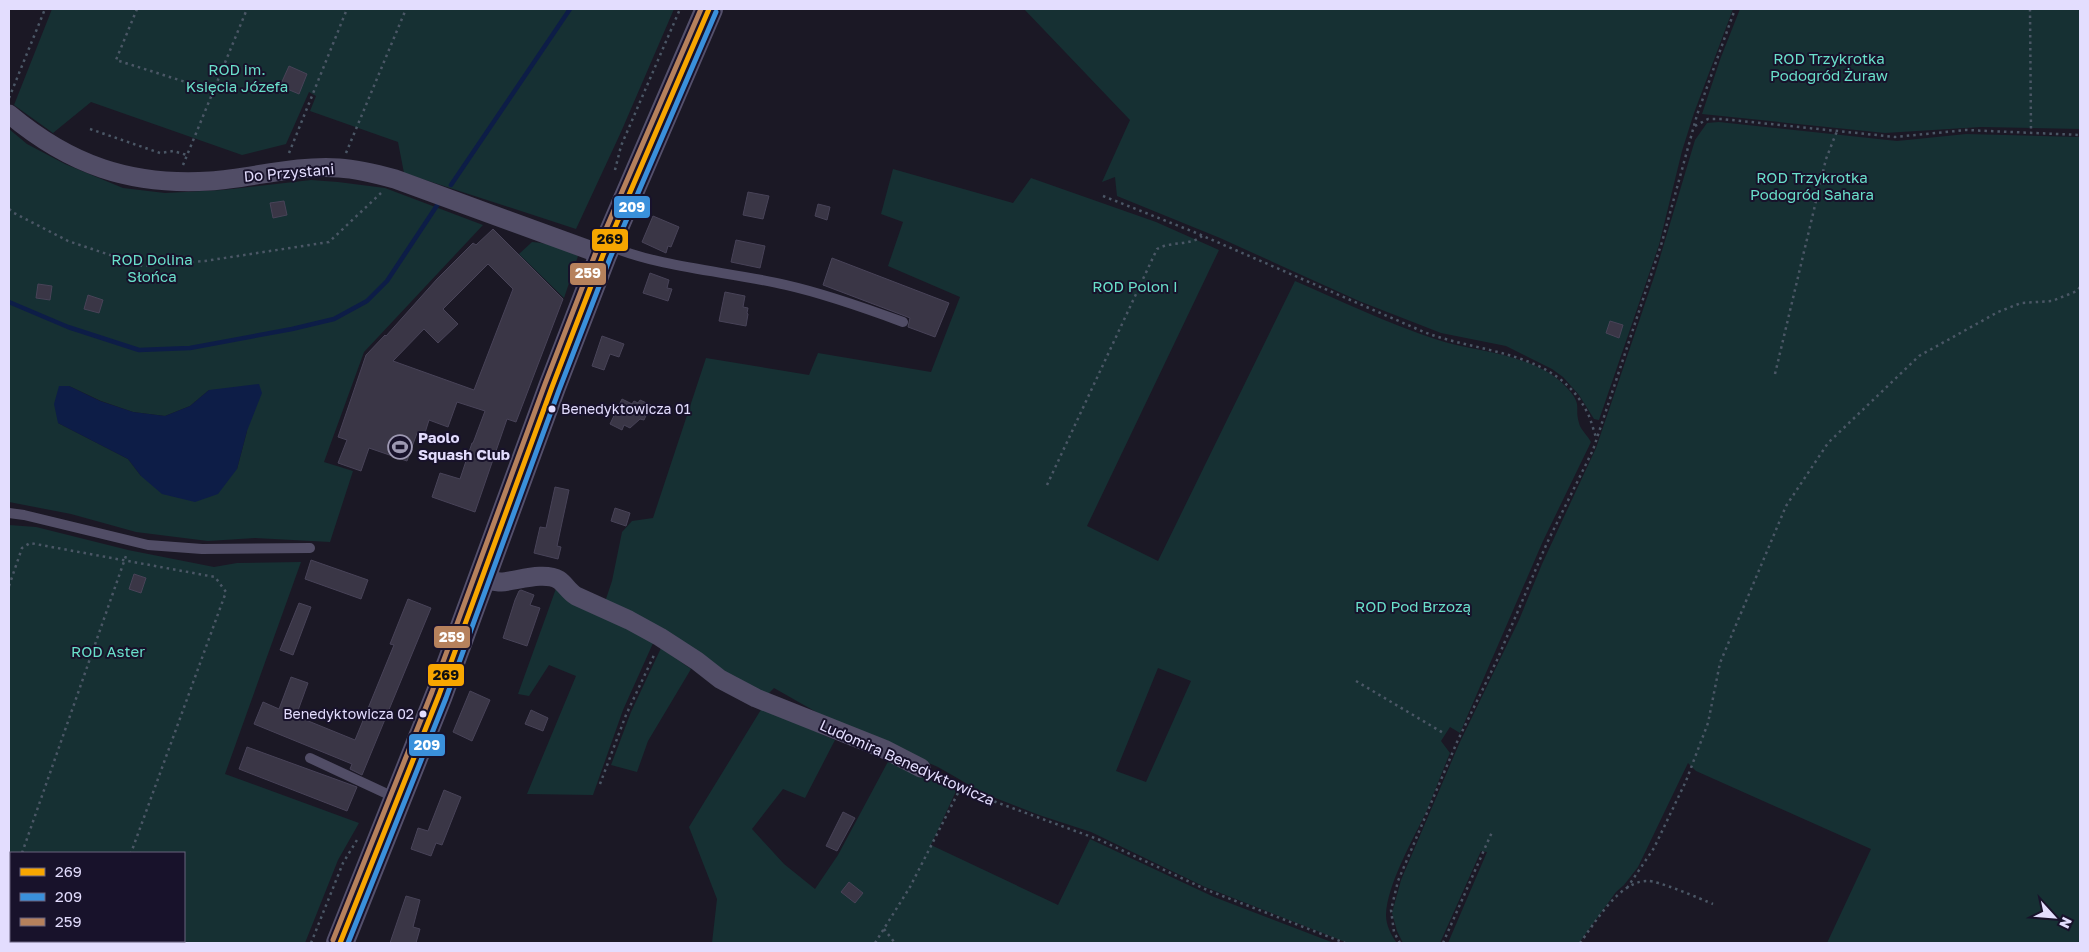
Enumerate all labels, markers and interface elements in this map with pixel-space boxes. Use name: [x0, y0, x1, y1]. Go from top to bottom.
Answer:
park label: ROD Trzykrotka Podogród Żuraw: [1770, 49, 1888, 84]
park label: ROD im. Księcia Józefa: [186, 60, 288, 95]
street label: Do Przystani: [243, 159, 335, 185]
park label: ROD Trzykrotka Podogród Sahara: [1750, 168, 1874, 203]
line badge: 209: [613, 195, 651, 219]
text: 209: [619, 198, 645, 215]
line badge: 269: [591, 228, 629, 252]
text: 269: [597, 230, 623, 247]
park label: ROD Dolina Słońca: [111, 250, 193, 285]
line badge: 259: [569, 262, 607, 286]
text: 259: [575, 264, 601, 281]
park label: ROD Polon I: [1092, 277, 1178, 295]
place label: Benedyktowicza 01: [561, 400, 691, 417]
marker: Benedyktowicza 01: [547, 404, 557, 414]
place label: Paolo Squash Club: [418, 428, 510, 463]
sports icon: Paolo Squash Club: [387, 434, 413, 460]
park label: ROD Pod Brzozą: [1355, 597, 1471, 615]
line badge: 259: [433, 625, 471, 649]
text: 259: [439, 628, 465, 645]
park label: ROD Aster: [71, 642, 145, 660]
line badge: 269: [427, 663, 465, 687]
text: 269: [433, 666, 459, 683]
place label: Benedyktowicza 02: [283, 705, 414, 722]
marker: Benedyktowicza 02: [418, 709, 428, 719]
street label: Ludomira Benedyktowicza: [817, 715, 997, 809]
line badge: 209: [408, 733, 446, 757]
text: 209: [414, 736, 440, 753]
legend: [10, 852, 185, 942]
text: 269: [55, 862, 82, 880]
text: 209: [55, 887, 82, 905]
north arrow: [2029, 892, 2079, 942]
text: 259: [55, 912, 81, 930]
text: N: [2056, 914, 2076, 931]

